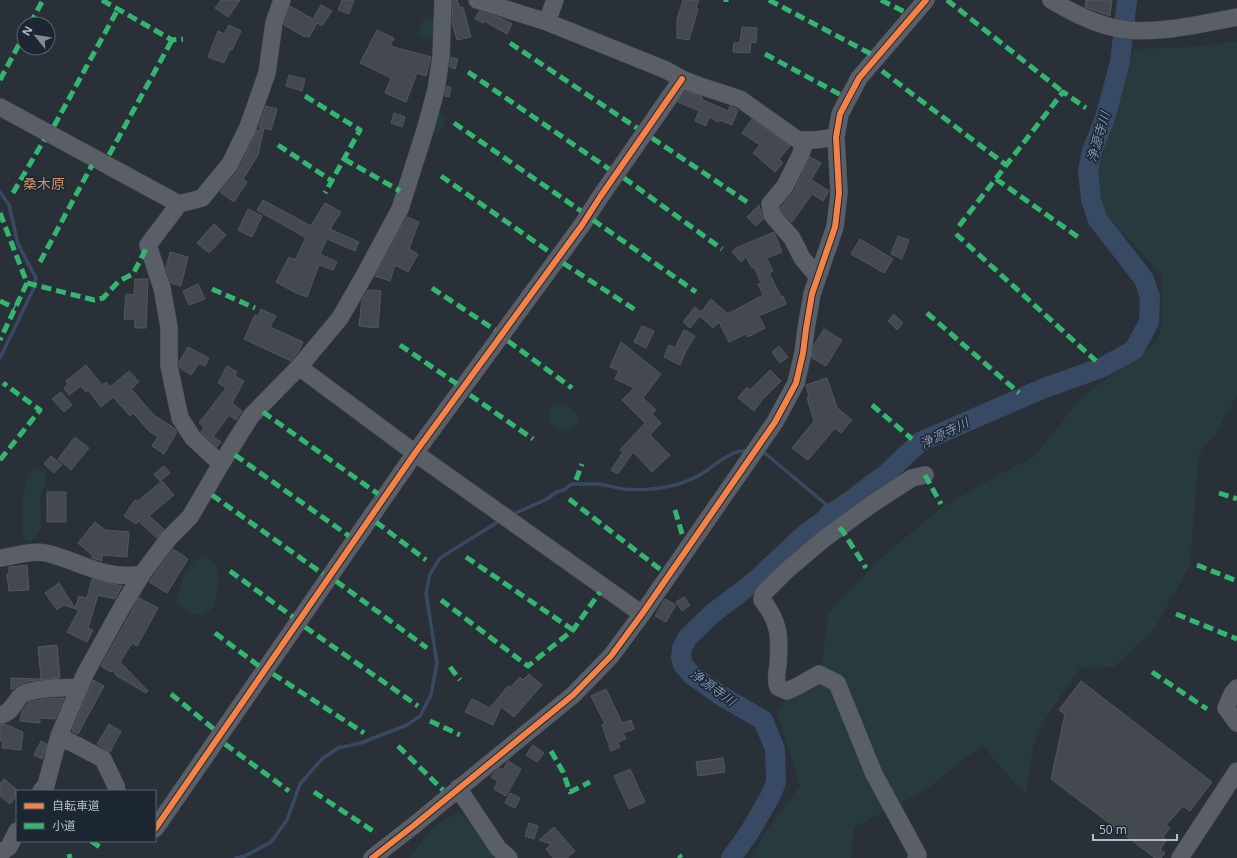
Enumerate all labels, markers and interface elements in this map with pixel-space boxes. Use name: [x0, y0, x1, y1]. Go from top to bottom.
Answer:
north arrow: [16, 16, 56, 56]
text: N: [18, 23, 36, 38]
water label: 浄源寺川: [1082, 108, 1114, 164]
district label: 桑木原: [23, 174, 65, 193]
water label: 浄源寺川: [917, 413, 973, 452]
water label: 浄源寺川: [687, 664, 741, 711]
legend: [16, 790, 156, 842]
text: 自転車道: [52, 797, 100, 814]
scale bar: [1093, 816, 1177, 842]
text: 小道: [52, 817, 76, 834]
text: 50 m: [1099, 821, 1127, 838]

